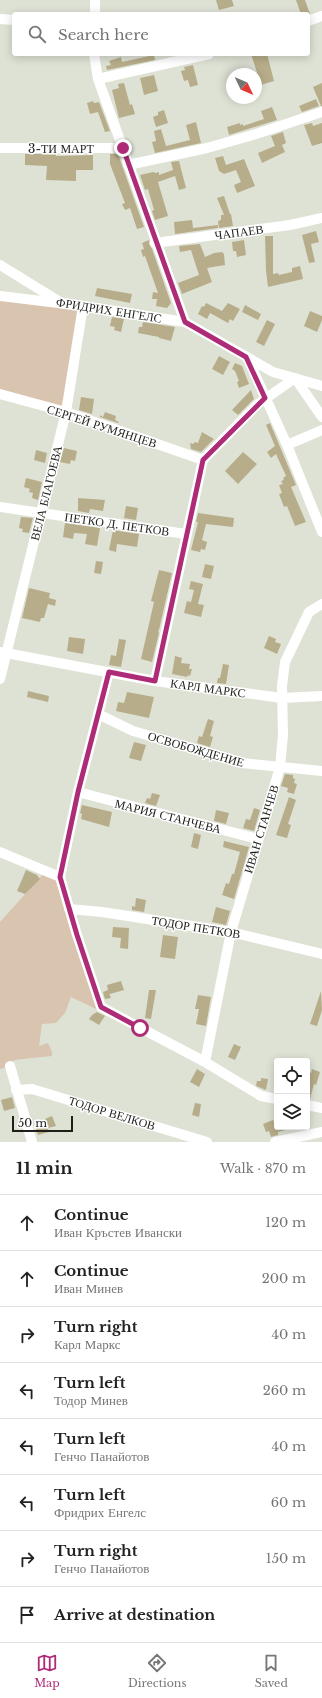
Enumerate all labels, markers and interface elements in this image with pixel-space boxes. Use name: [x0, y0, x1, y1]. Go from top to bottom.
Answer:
search box: [12, 12, 310, 56]
icon: search: [26, 23, 48, 45]
text: Search here: [58, 25, 149, 44]
north arrow: [226, 68, 262, 104]
route end: [114, 139, 132, 157]
street label: 3-ТИ МАРТ: [28, 141, 95, 156]
street label: ЧАПАЕВ: [214, 221, 264, 243]
street label: ФРИДРИХ ЕНГЕЛС: [55, 294, 163, 326]
street label: СЕРГЕЙ РУМЯНЦЕВ: [45, 401, 159, 451]
street label: ВЕЛА БЛАГОЕВА: [27, 444, 65, 542]
street label: ПЕТКО Д. ПЕТКОВ: [64, 509, 170, 539]
street label: КАРЛ МАРКС: [169, 675, 247, 701]
street label: ОСВОБОЖДЕНИЕ: [146, 728, 246, 770]
street label: ИВАН СТАНЧЕВ: [240, 783, 282, 875]
street label: МАРИЯ СТАНЧЕВА: [113, 796, 223, 837]
street label: ТОДОР ПЕТКОВ: [150, 913, 242, 941]
route start: [131, 1019, 149, 1037]
map controls: [274, 1058, 310, 1130]
button: locate: [274, 1058, 310, 1094]
street label: ТОДОР ВЕЛКОВ: [67, 1093, 157, 1133]
button: layers: [274, 1094, 310, 1130]
scale bar: [12, 1114, 73, 1133]
text: 50 m: [18, 1116, 47, 1130]
text: 11 min: [16, 1158, 73, 1179]
text: Walk · 870 m: [220, 1160, 306, 1177]
text: Continue: [54, 1205, 129, 1224]
icon: ahead: [16, 1212, 38, 1234]
text: 120 m: [265, 1214, 306, 1231]
text: Иван Кръстев Ивански: [54, 1224, 182, 1241]
text: Continue: [54, 1261, 129, 1280]
icon: ahead: [16, 1268, 38, 1290]
text: 200 m: [262, 1270, 306, 1287]
text: Иван Минев: [54, 1280, 123, 1297]
text: Turn right: [54, 1317, 137, 1336]
icon: right: [16, 1324, 38, 1346]
text: 40 m: [271, 1326, 306, 1343]
text: Карл Маркс: [54, 1336, 120, 1353]
text: Turn left: [54, 1373, 125, 1392]
icon: left: [16, 1380, 38, 1402]
text: 260 m: [263, 1382, 306, 1399]
text: Тодор Минев: [54, 1392, 128, 1409]
text: Turn left: [54, 1429, 125, 1448]
icon: left: [16, 1436, 38, 1458]
text: 40 m: [271, 1438, 306, 1455]
text: Генчо Панайотов: [54, 1448, 149, 1465]
text: Turn left: [54, 1485, 125, 1504]
icon: left: [16, 1492, 38, 1514]
text: 60 m: [271, 1494, 306, 1511]
text: Фридрих Енгелс: [54, 1504, 146, 1521]
text: Turn right: [54, 1541, 137, 1560]
icon: right: [16, 1548, 38, 1570]
text: 150 m: [266, 1550, 306, 1567]
text: Генчо Панайотов: [54, 1560, 149, 1577]
icon: arrive: [16, 1604, 38, 1626]
text: Arrive at destination: [54, 1605, 215, 1624]
tab: Map: [34, 1652, 60, 1690]
tab: Directions: [128, 1652, 186, 1690]
tab: Saved: [255, 1652, 288, 1690]

